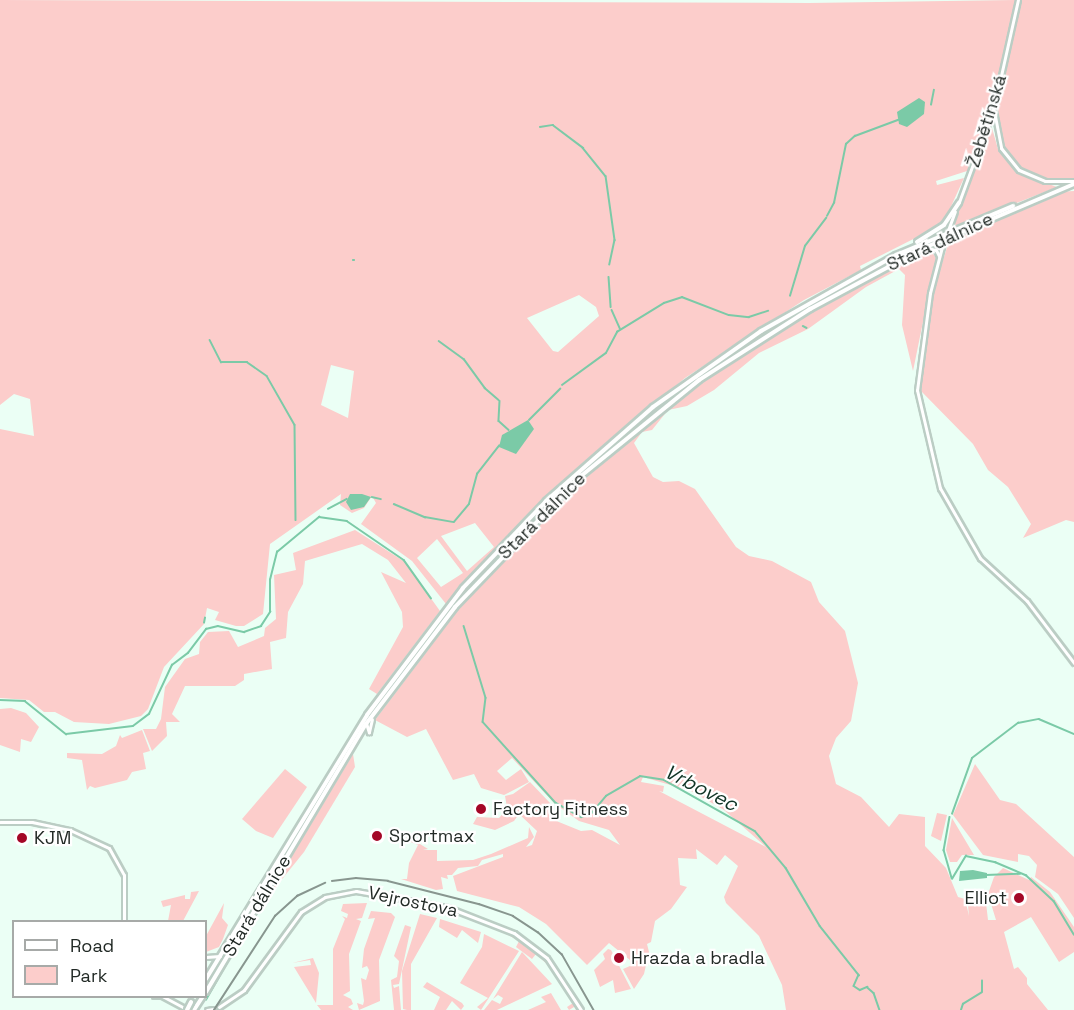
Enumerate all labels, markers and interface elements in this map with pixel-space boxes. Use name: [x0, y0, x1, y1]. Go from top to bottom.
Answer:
street label: Žebětínská: [963, 72, 1011, 170]
street label: Stará dálnice: [884, 208, 996, 276]
street label: Stará dálnice: [494, 468, 590, 564]
water label: Vrbovec: [660, 759, 742, 817]
place label: Factory Fitness: [493, 798, 628, 820]
marker: Factory Fitness: [474, 802, 488, 816]
place label: Sportmax: [389, 825, 474, 847]
place label: KJM: [34, 827, 71, 849]
marker: Sportmax: [370, 829, 384, 843]
marker: KJM: [15, 831, 29, 845]
street label: Stará dálnice: [218, 851, 296, 961]
street label: Vejrostova: [366, 882, 460, 922]
place label: Elliot: [965, 887, 1007, 909]
marker: Elliot: [1012, 891, 1026, 905]
legend: [12, 920, 207, 998]
text: Road: [70, 934, 114, 957]
place label: Hrazda a bradla: [631, 947, 765, 969]
marker: Hrazda a bradla: [612, 951, 626, 965]
text: Park: [70, 964, 107, 987]

